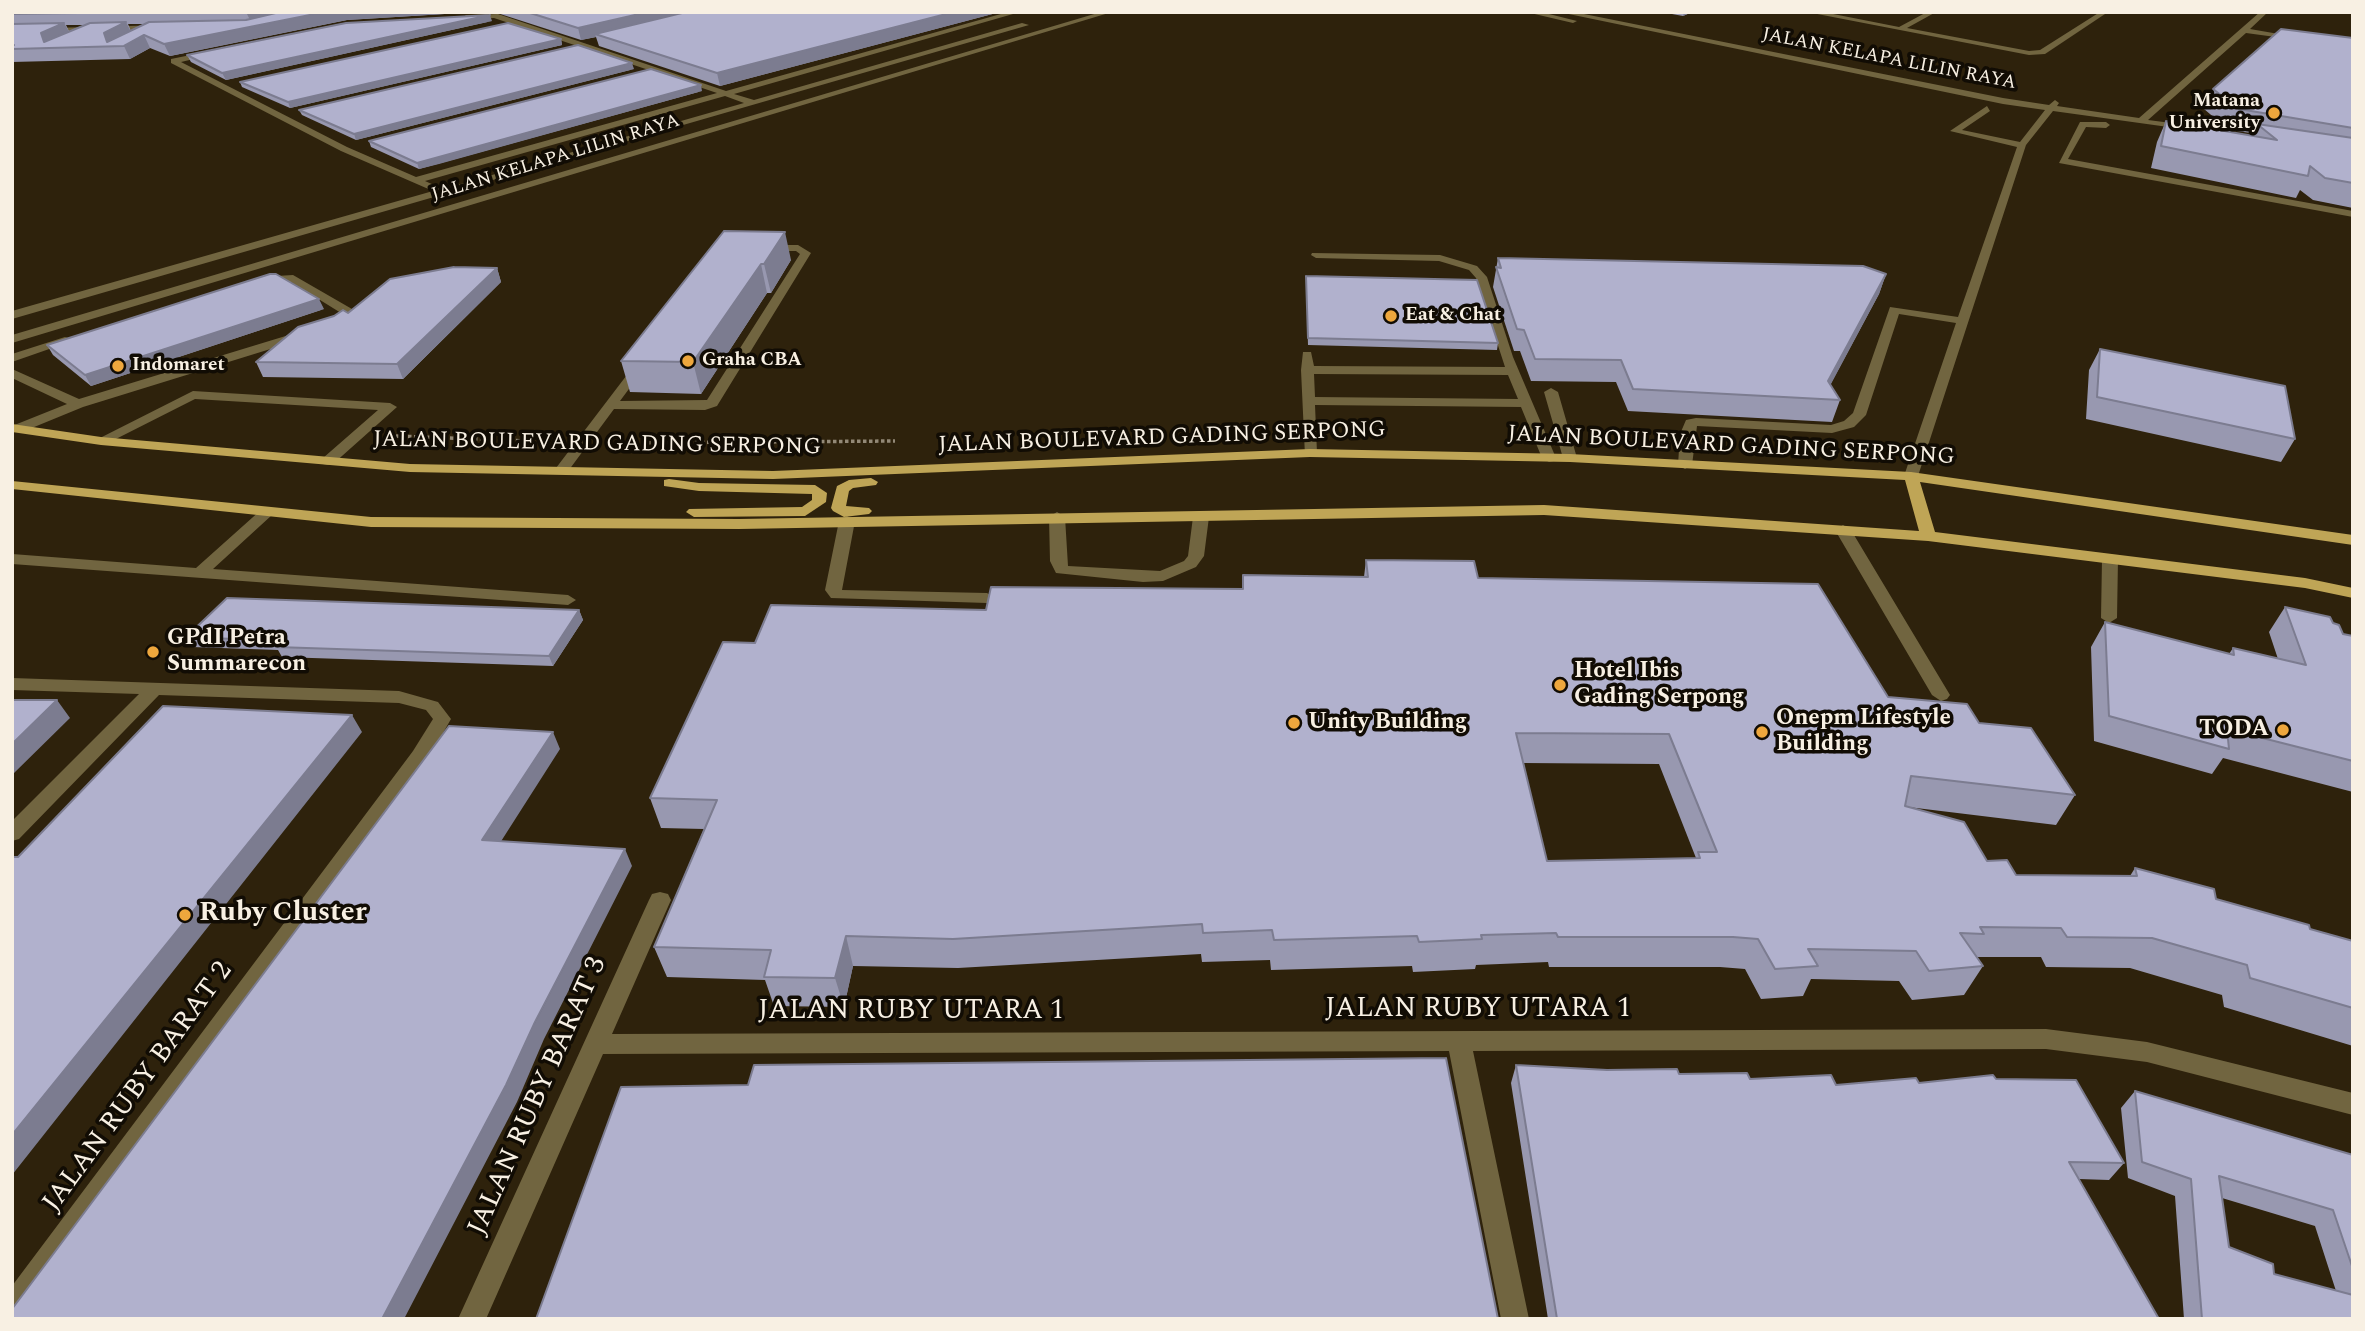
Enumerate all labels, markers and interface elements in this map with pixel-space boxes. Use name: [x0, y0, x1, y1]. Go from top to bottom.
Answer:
street label: JALAN KELAPA LILIN RAYA: [1760, 24, 2018, 96]
place label: Matana University: [2169, 91, 2260, 135]
marker: Matana University: [2266, 105, 2282, 121]
street label: JALAN KELAPA LILIN RAYA: [429, 110, 683, 208]
place label: Eat & Chat: [1405, 305, 1501, 327]
marker: Eat & Chat: [1383, 308, 1399, 324]
place label: Graha CBA: [702, 350, 802, 372]
marker: Graha CBA: [680, 353, 696, 369]
place label: Indomaret: [132, 355, 225, 377]
marker: Indomaret: [110, 358, 126, 374]
street label: JALAN BOULEVARD GADING SERPONG: [938, 417, 1386, 461]
street label: JALAN BOULEVARD GADING SERPONG: [1507, 422, 1955, 472]
street label: JALAN BOULEVARD GADING SERPONG: [373, 427, 821, 463]
place label: GPdI Petra Summarecon: [167, 625, 306, 679]
marker: GPdI Petra Summarecon: [145, 644, 161, 660]
place label: Hotel Ibis Gading Serpong: [1574, 658, 1745, 712]
marker: Hotel Ibis Gading Serpong: [1552, 677, 1568, 693]
place label: Onepm Lifestyle Building: [1776, 705, 1951, 759]
place label: Unity Building: [1308, 709, 1467, 737]
marker: Unity Building: [1286, 715, 1302, 731]
place label: TODA: [2199, 716, 2269, 744]
marker: TODA: [2275, 722, 2291, 738]
marker: Onepm Lifestyle Building: [1754, 724, 1770, 740]
place label: Ruby Cluster: [199, 898, 367, 932]
marker: Ruby Cluster: [177, 907, 193, 923]
street label: JALAN RUBY BARAT 3: [462, 953, 616, 1241]
street label: JALAN RUBY BARAT 2: [37, 956, 241, 1220]
street label: JALAN RUBY UTARA 1: [1325, 994, 1631, 1028]
street label: JALAN RUBY UTARA 1: [758, 996, 1064, 1030]

